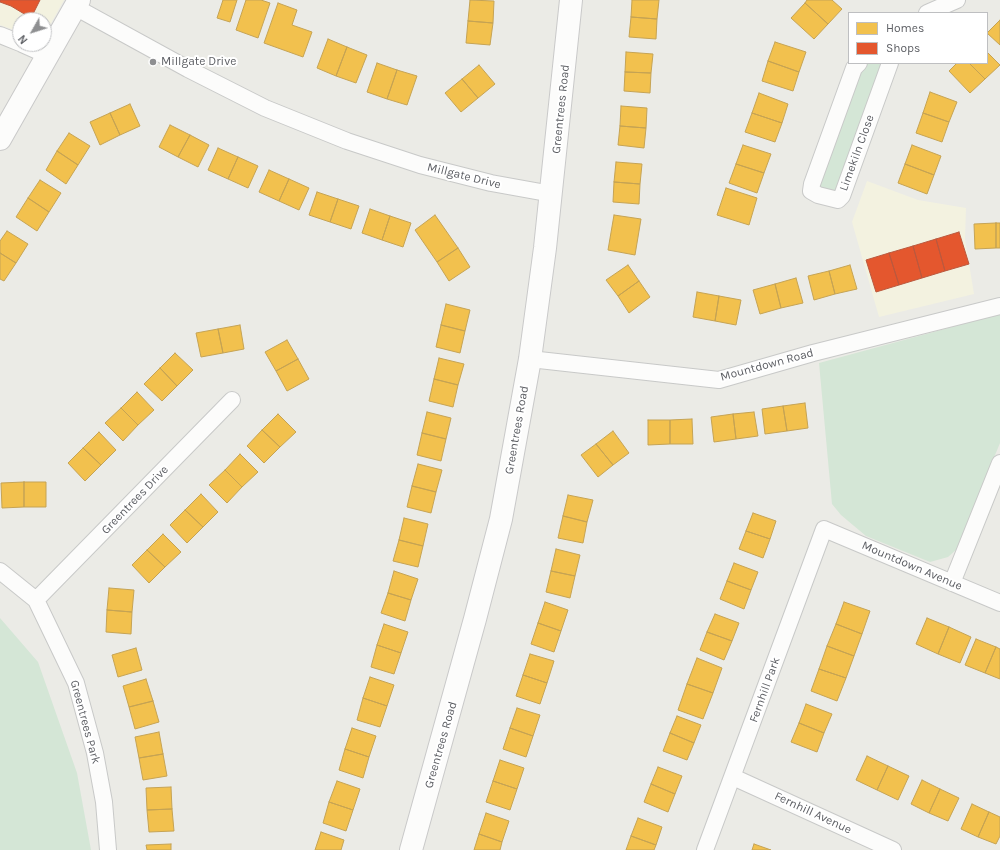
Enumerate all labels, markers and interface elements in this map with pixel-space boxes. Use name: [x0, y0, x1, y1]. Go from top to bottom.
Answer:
north arrow: [12, 12, 52, 52]
legend: [848, 12, 988, 64]
text: Homes: [886, 21, 924, 35]
text: N: [16, 32, 31, 46]
text: Shops: [886, 41, 920, 55]
place label: Millgate Drive: [161, 55, 236, 69]
marker: Millgate Drive: [148, 57, 158, 67]
street label: Greentrees Road: [549, 64, 573, 154]
street label: Limekiln Close: [837, 113, 877, 193]
street label: Millgate Drive: [426, 160, 502, 192]
street label: Mountdown Road: [719, 346, 815, 384]
street label: Greentrees Road: [502, 385, 532, 475]
street label: Greentrees Drive: [99, 463, 171, 537]
street label: Mountdown Avenue: [860, 538, 964, 594]
street label: Fernhill Park: [747, 655, 783, 725]
street label: Greentrees Park: [67, 678, 103, 766]
street label: Greentrees Road: [422, 700, 460, 790]
street label: Fernhill Avenue: [772, 789, 854, 837]

